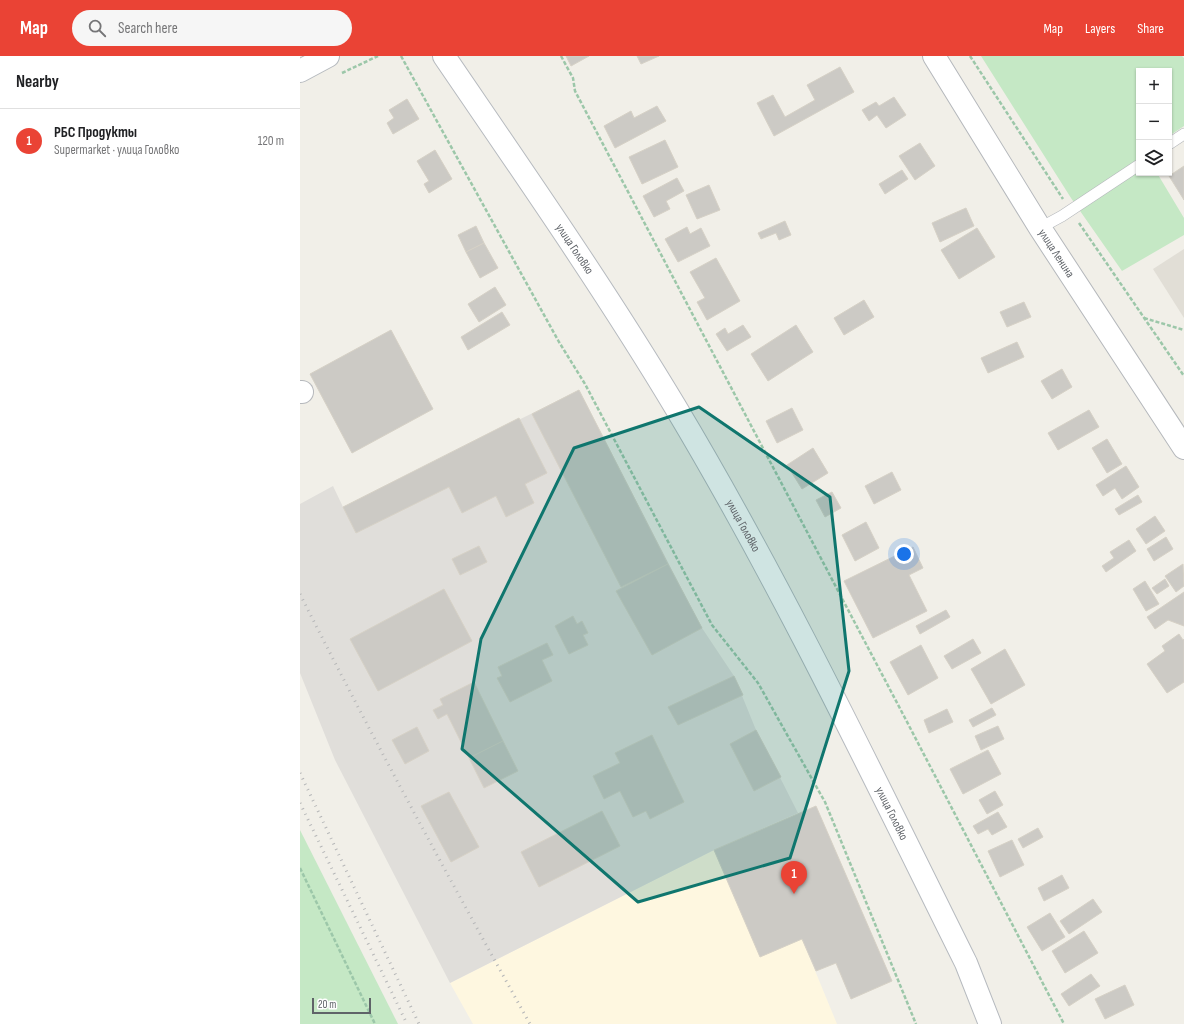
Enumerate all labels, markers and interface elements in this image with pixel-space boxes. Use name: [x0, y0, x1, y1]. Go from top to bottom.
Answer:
search box: [72, 10, 352, 46]
text: Map: [20, 17, 48, 40]
icon: search: [86, 17, 108, 39]
text: Search here: [118, 19, 178, 38]
text: Map: [1043, 20, 1063, 37]
text: Layers: [1085, 20, 1115, 37]
text: Share: [1137, 20, 1164, 37]
map controls: [1136, 68, 1172, 176]
button: +: [1136, 68, 1172, 104]
text: Nearby: [16, 72, 59, 92]
button: −: [1136, 104, 1172, 140]
text: РБС Продукты: [54, 123, 137, 142]
text: 1: [26, 133, 32, 149]
text: 120 m: [258, 133, 284, 149]
button: layers: [1136, 140, 1172, 176]
text: Supermarket · улица Головко: [54, 142, 179, 158]
street label: улица Головко: [553, 221, 597, 277]
street label: улица Ленина: [1035, 226, 1078, 281]
street label: улица Головко: [723, 497, 764, 554]
your location: [894, 544, 914, 564]
street label: улица Головко: [872, 784, 911, 842]
pin: 1: [781, 861, 807, 894]
scale bar: [312, 996, 371, 1015]
text: 20 m: [318, 998, 336, 1011]

